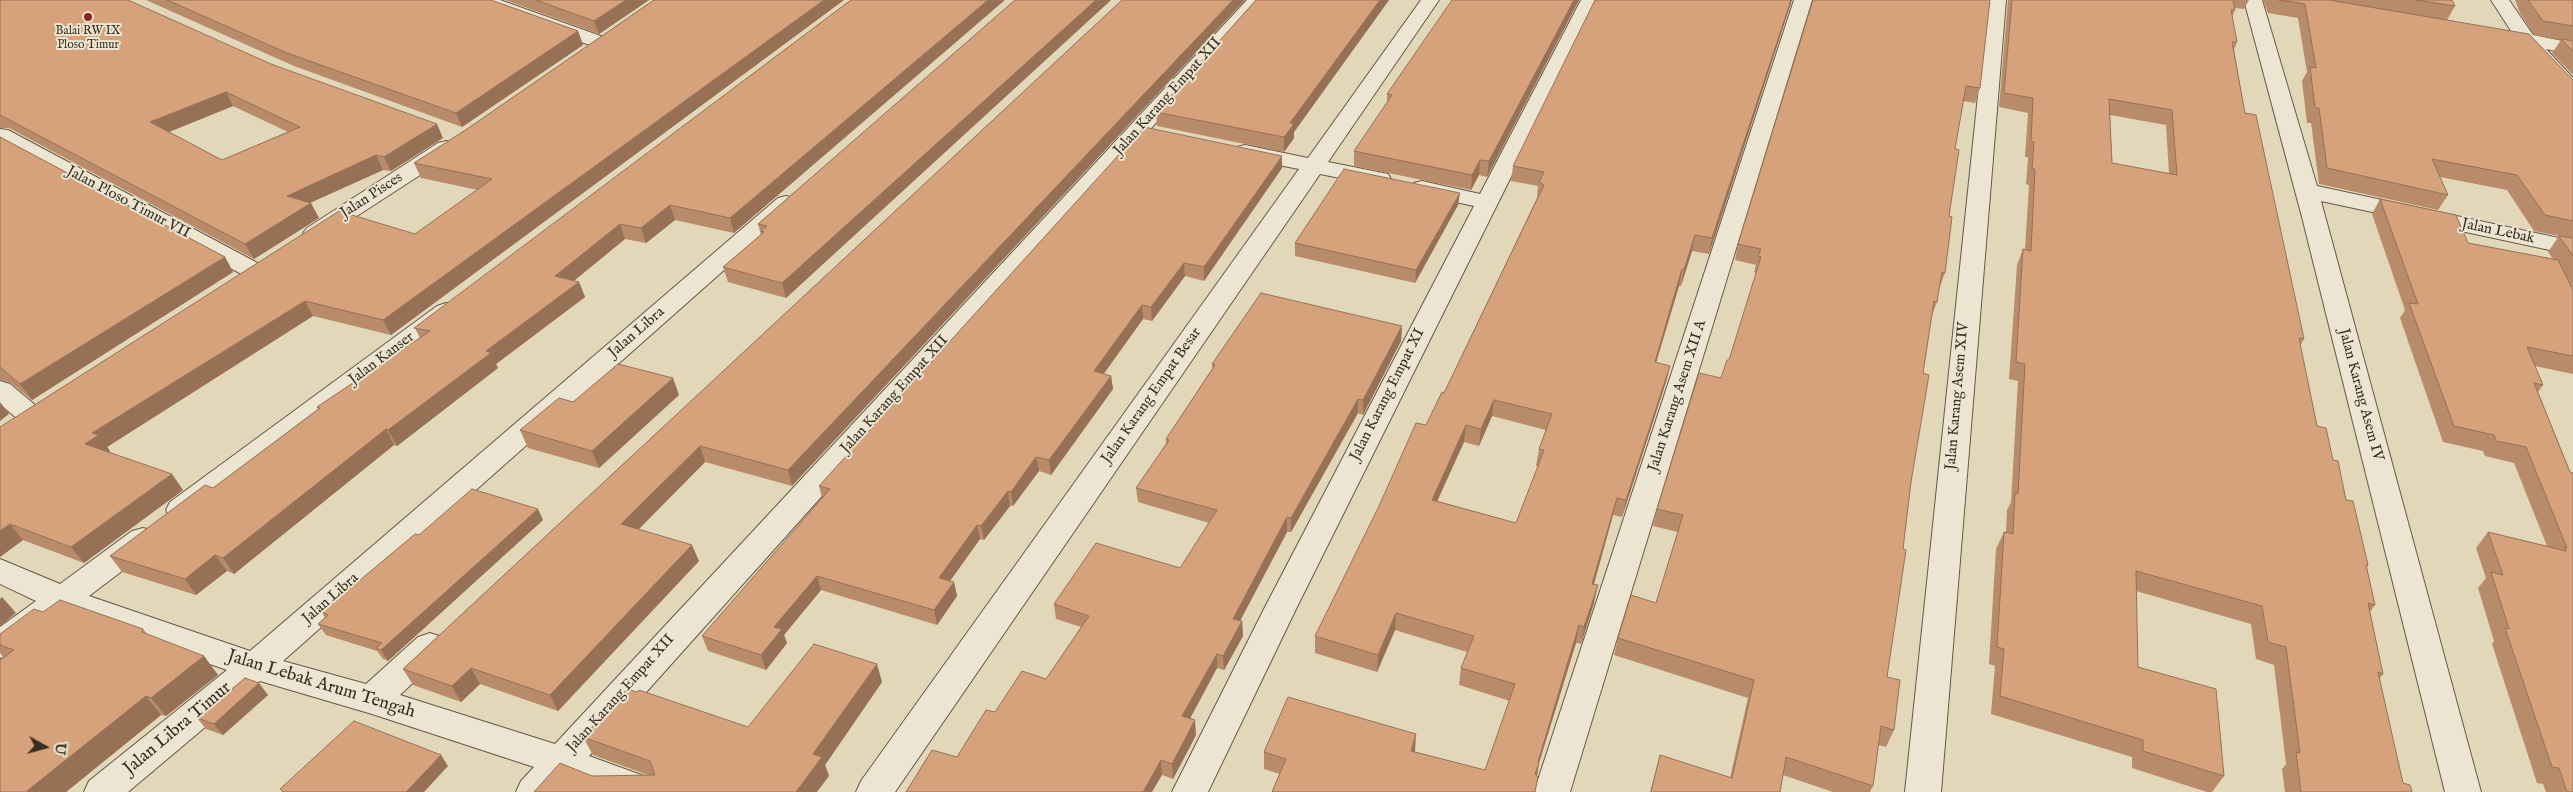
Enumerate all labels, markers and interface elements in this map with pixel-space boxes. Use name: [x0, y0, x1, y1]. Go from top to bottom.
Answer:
marker: Balai RW IX Ploso Timur: [82, 11, 94, 23]
place label: Balai RW IX Ploso Timur: [56, 25, 120, 53]
street label: Jalan Karang Empat XII: [1110, 34, 1226, 160]
street label: Jalan Ploso Timur VII: [63, 163, 193, 243]
street label: Jalan Pisces: [337, 169, 407, 223]
street label: Jalan Lebak: [2460, 215, 2536, 249]
street label: Jalan Libra: [605, 304, 669, 362]
street label: Jalan Karang Asem XII A: [1645, 318, 1711, 474]
street label: Jalan Karang Asem XIV: [1943, 321, 1973, 471]
street label: Jalan Karang Empat Besar: [1098, 325, 1206, 467]
street label: Jalan Karang Empat XI: [1347, 326, 1429, 464]
street label: Jalan Karang Asem IV: [2334, 327, 2386, 463]
street label: Jalan Kanser: [346, 329, 418, 389]
street label: Jalan Karang Empat XII: [837, 332, 953, 458]
street label: Jalan Libra: [299, 570, 363, 628]
street label: Jalan Karang Empat XII: [563, 631, 679, 757]
street label: Jalan Lebak Arum Tengah: [224, 646, 418, 724]
street label: Jalan Libra Timur: [120, 678, 236, 780]
north arrow: [20, 722, 70, 772]
text: U: [50, 742, 70, 756]

